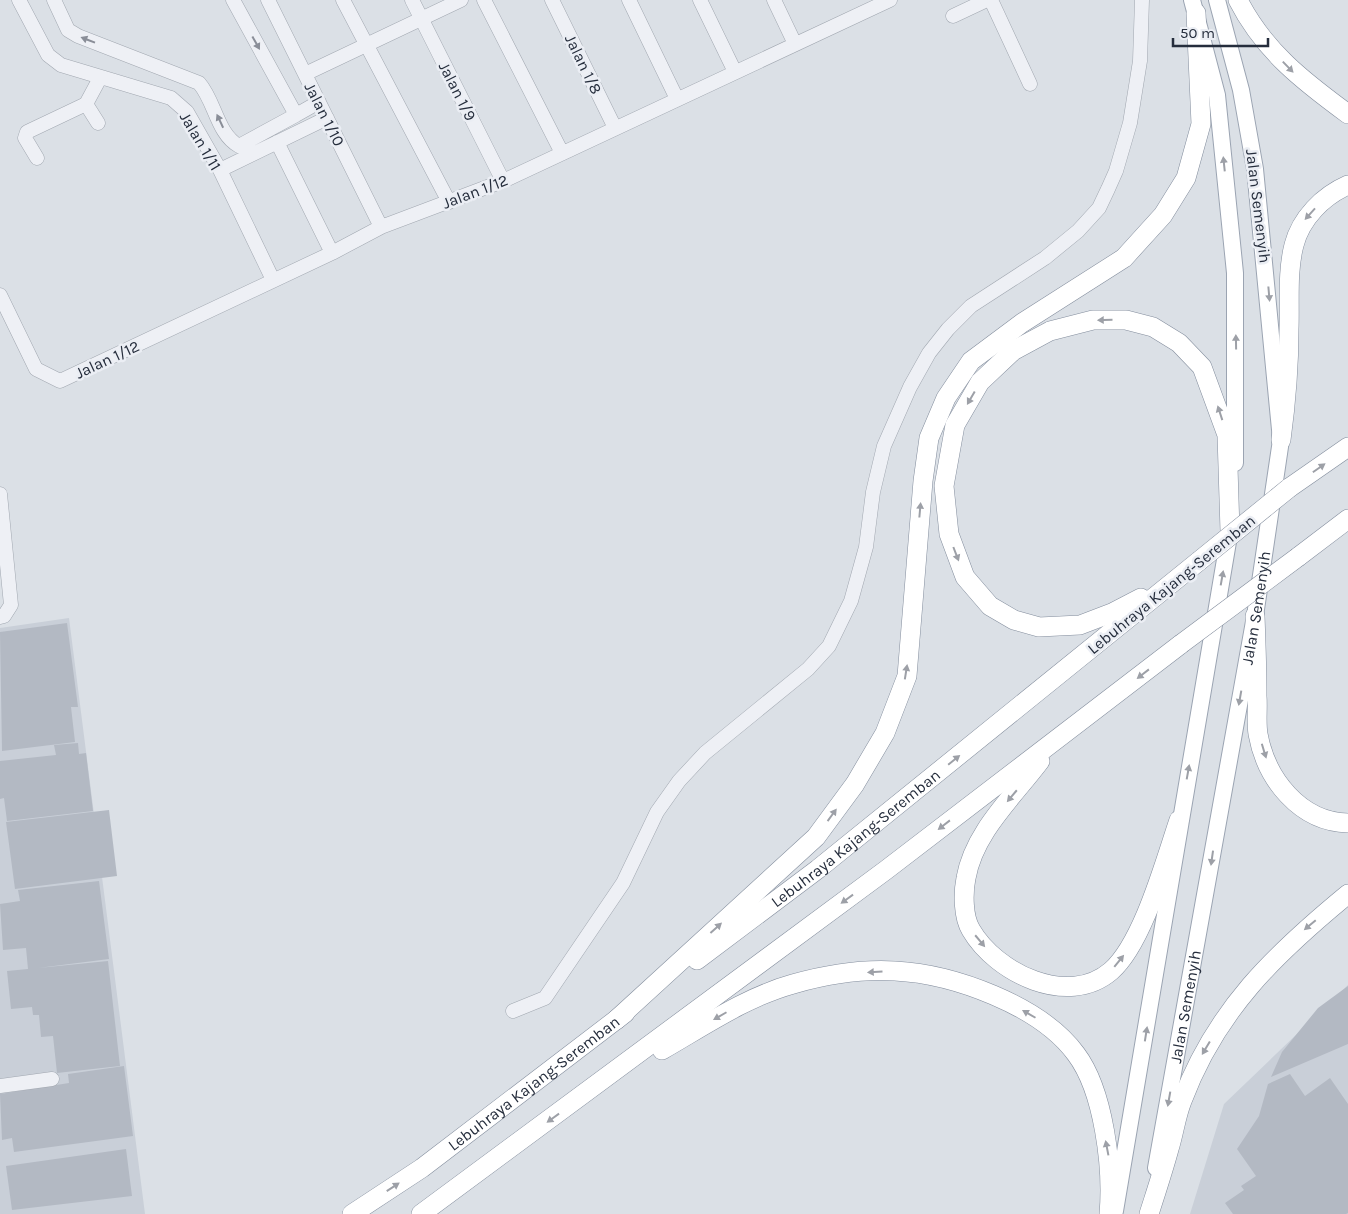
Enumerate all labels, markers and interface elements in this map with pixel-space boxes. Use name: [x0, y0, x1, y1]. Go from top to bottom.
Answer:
scale bar: [1173, 15, 1268, 47]
text: 50 m: [1180, 24, 1215, 42]
street label: Jalan 1/8: [561, 31, 606, 97]
one-way arrow: [81, 36, 96, 44]
one-way arrow: [252, 36, 261, 49]
street label: Jalan 1/9: [435, 59, 480, 124]
one-way arrow: [1282, 60, 1294, 72]
street label: Jalan 1/10: [300, 79, 349, 149]
street label: Jalan 1/11: [176, 109, 225, 174]
one-way arrow: [216, 114, 224, 128]
street label: Jalan Semenyih: [1242, 148, 1275, 264]
one-way arrow: [1220, 156, 1228, 172]
street label: Jalan 1/12: [440, 170, 511, 213]
one-way arrow: [1304, 208, 1316, 220]
one-way arrow: [1265, 287, 1273, 303]
one-way arrow: [1097, 316, 1113, 324]
one-way arrow: [1232, 334, 1240, 350]
street label: Jalan 1/12: [72, 336, 142, 383]
one-way arrow: [966, 392, 975, 405]
one-way arrow: [1216, 406, 1223, 421]
one-way arrow: [1312, 463, 1325, 473]
one-way arrow: [916, 502, 924, 518]
street label: Lebuhraya Kajang-Seremban: [1084, 511, 1259, 658]
one-way arrow: [952, 547, 960, 562]
street label: Jalan Semenyih: [1237, 550, 1274, 666]
one-way arrow: [1218, 569, 1226, 585]
one-way arrow: [903, 664, 911, 680]
one-way arrow: [1137, 668, 1150, 679]
one-way arrow: [1235, 690, 1243, 706]
one-way arrow: [1260, 744, 1268, 759]
one-way arrow: [947, 755, 960, 766]
one-way arrow: [1184, 764, 1192, 780]
street label: Lebuhraya Kajang-Seremban: [767, 765, 944, 911]
one-way arrow: [1007, 790, 1018, 803]
one-way arrow: [827, 809, 838, 822]
one-way arrow: [938, 820, 951, 831]
one-way arrow: [1207, 850, 1215, 866]
one-way arrow: [840, 894, 854, 904]
one-way arrow: [1304, 920, 1317, 931]
one-way arrow: [710, 922, 722, 934]
one-way arrow: [974, 935, 985, 948]
street label: Jalan Semenyih: [1166, 949, 1205, 1065]
one-way arrow: [1114, 955, 1125, 968]
one-way arrow: [866, 968, 882, 976]
one-way arrow: [1023, 1009, 1036, 1018]
street label: Lebuhraya Kajang-Seremban: [444, 1012, 623, 1155]
one-way arrow: [714, 1012, 727, 1021]
one-way arrow: [1142, 1025, 1150, 1041]
one-way arrow: [1201, 1042, 1210, 1055]
one-way arrow: [1164, 1091, 1172, 1107]
one-way arrow: [546, 1113, 560, 1123]
one-way arrow: [1103, 1140, 1111, 1156]
one-way arrow: [386, 1182, 400, 1192]

